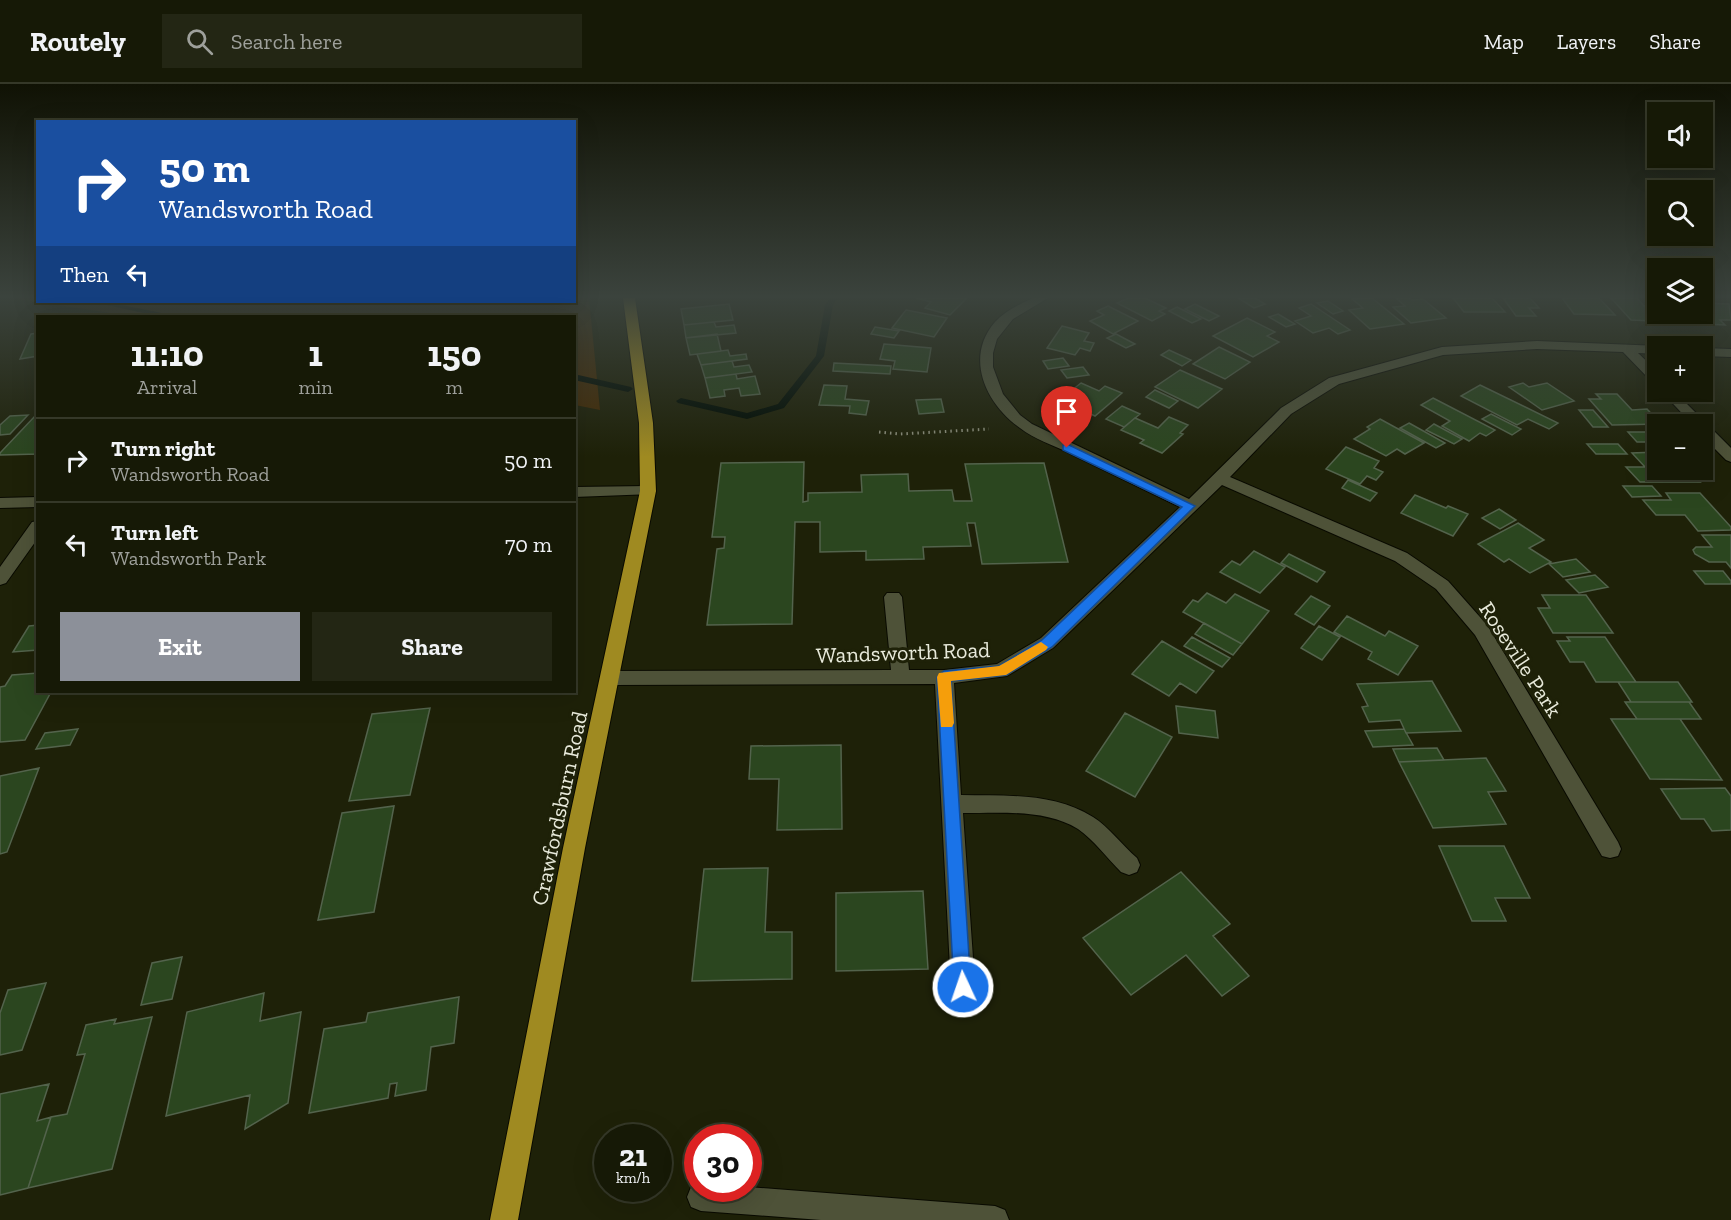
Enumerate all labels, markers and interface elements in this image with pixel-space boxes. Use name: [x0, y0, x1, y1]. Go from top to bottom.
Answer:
search box: [162, 14, 582, 68]
text: Routely: [30, 25, 126, 58]
icon: search: [183, 25, 216, 58]
text: Search here: [231, 28, 342, 55]
text: Map: [1484, 29, 1524, 54]
text: Layers: [1557, 29, 1616, 54]
text: Share: [1649, 29, 1701, 54]
map controls: [1647, 102, 1713, 480]
button: sound: [1647, 102, 1713, 168]
text: 50 m: [159, 142, 250, 193]
icon: right: [60, 144, 138, 222]
button: search: [1647, 180, 1713, 246]
text: Wandsworth Road: [159, 193, 373, 225]
icon: left: [121, 258, 154, 291]
button: layers: [1647, 258, 1713, 324]
text: Then: [60, 261, 109, 288]
text: 11:10: [131, 332, 204, 375]
text: 1: [308, 332, 323, 375]
text: 150: [427, 332, 481, 375]
button: +: [1647, 336, 1713, 402]
text: Arrival: [137, 375, 197, 399]
text: min: [298, 375, 333, 399]
text: m: [446, 375, 463, 399]
pin: [1041, 386, 1092, 448]
icon: arrive: [1050, 395, 1083, 428]
button: −: [1647, 414, 1713, 480]
text: Turn right: [111, 435, 215, 462]
icon: right: [60, 444, 93, 477]
text: 50 m: [504, 447, 552, 474]
text: Wandsworth Road: [111, 462, 269, 486]
text: Turn left: [111, 519, 198, 546]
icon: left: [60, 528, 93, 561]
text: 70 m: [505, 531, 552, 558]
text: Wandsworth Park: [111, 546, 266, 570]
street label: Roseville Park: [1473, 596, 1568, 723]
button: Exit: [60, 612, 300, 681]
button: Share: [312, 612, 552, 681]
street label: Wandsworth Road: [815, 636, 991, 669]
street label: Crawfordsburn Road: [526, 709, 593, 908]
position arrow: [931, 955, 995, 1019]
speed limit sign: 30: [684, 1124, 762, 1202]
text: 21: [619, 1138, 647, 1174]
text: km/h: [616, 1169, 650, 1187]

